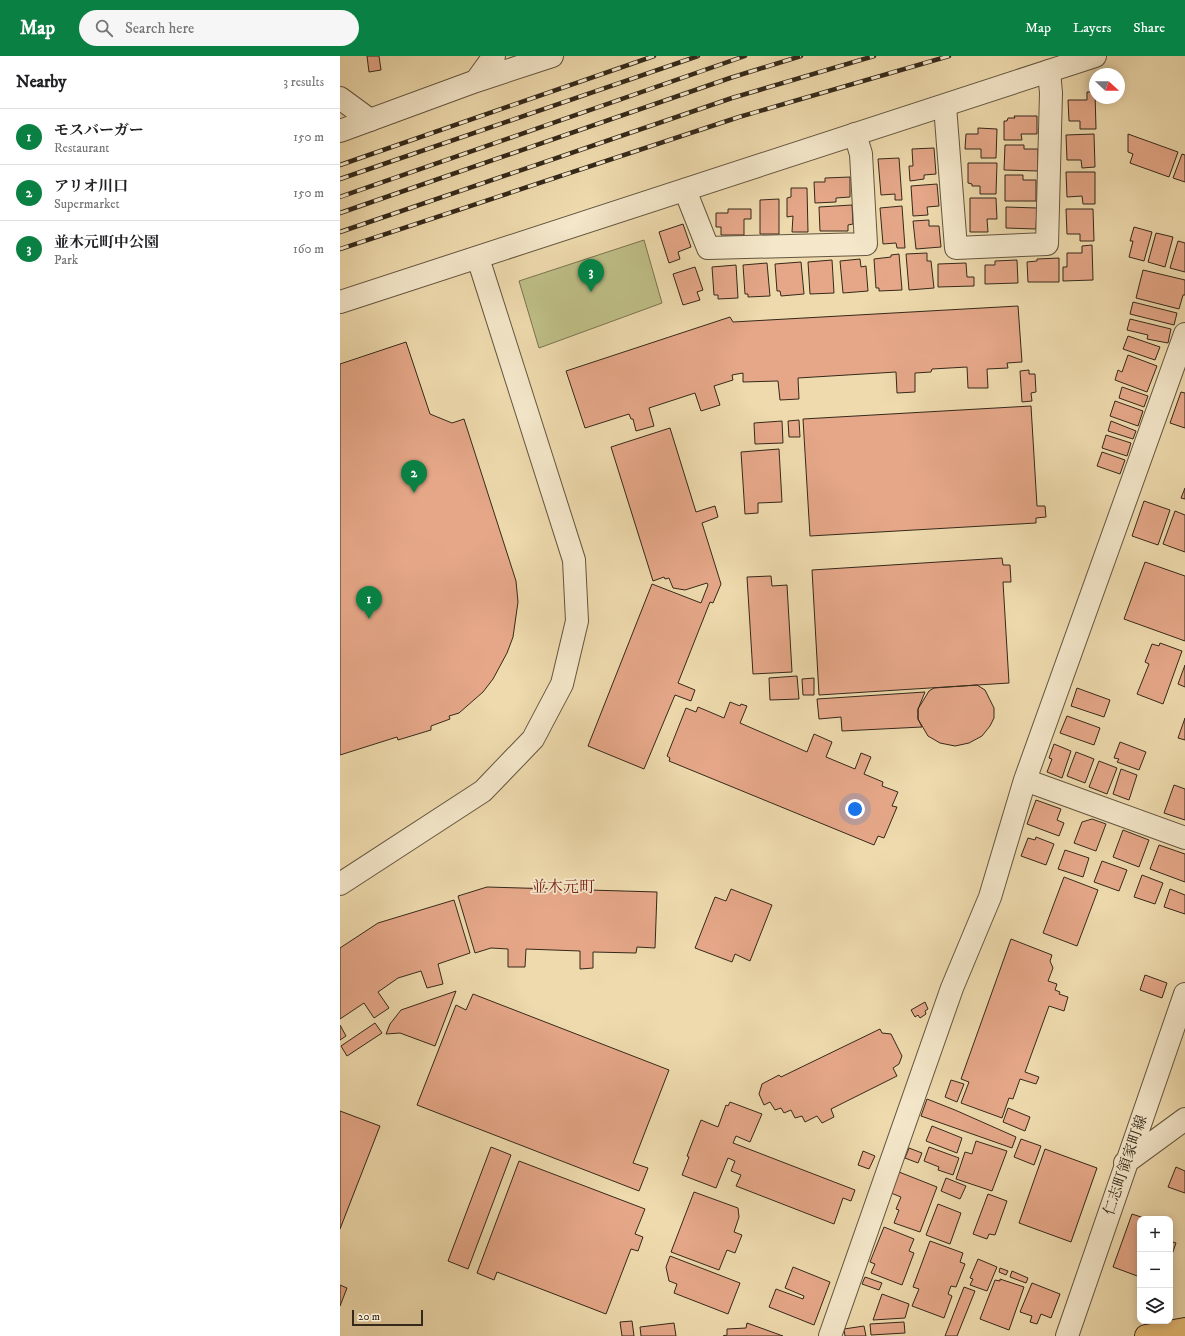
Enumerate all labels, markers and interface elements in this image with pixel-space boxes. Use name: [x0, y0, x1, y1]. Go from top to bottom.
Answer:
search box: [79, 10, 359, 46]
text: Map: [20, 17, 55, 40]
icon: search: [93, 17, 115, 39]
text: Search here: [125, 19, 194, 38]
text: Map: [1025, 19, 1051, 37]
text: Layers: [1073, 19, 1111, 37]
text: Share: [1133, 19, 1165, 37]
north arrow: [1089, 68, 1125, 104]
text: Nearby: [16, 71, 66, 93]
text: 3 results: [283, 74, 324, 90]
text: モスバーガー: [54, 121, 144, 140]
text: 1: [27, 129, 31, 145]
text: 150 m: [293, 129, 324, 145]
text: Restaurant: [54, 140, 110, 156]
text: アリオ川口: [54, 177, 128, 196]
text: 2: [26, 185, 32, 201]
text: 150 m: [293, 185, 324, 201]
text: Supermarket: [54, 196, 120, 212]
text: 並木元町中公園: [54, 233, 159, 252]
text: 3: [27, 241, 31, 257]
text: 160 m: [293, 241, 324, 257]
text: Park: [54, 252, 78, 268]
pin: 3: [578, 259, 604, 292]
pin: 2: [401, 460, 427, 493]
pin: 1: [356, 586, 382, 619]
your location: [845, 799, 865, 819]
district label: 並木元町: [531, 877, 595, 897]
street label: 仁志町領家町線: [1099, 1112, 1152, 1218]
map controls: [1137, 1216, 1173, 1324]
button: +: [1137, 1216, 1173, 1252]
button: −: [1137, 1252, 1173, 1288]
button: layers: [1137, 1288, 1173, 1324]
scale bar: [352, 1308, 423, 1327]
text: 20 m: [358, 1310, 380, 1324]

